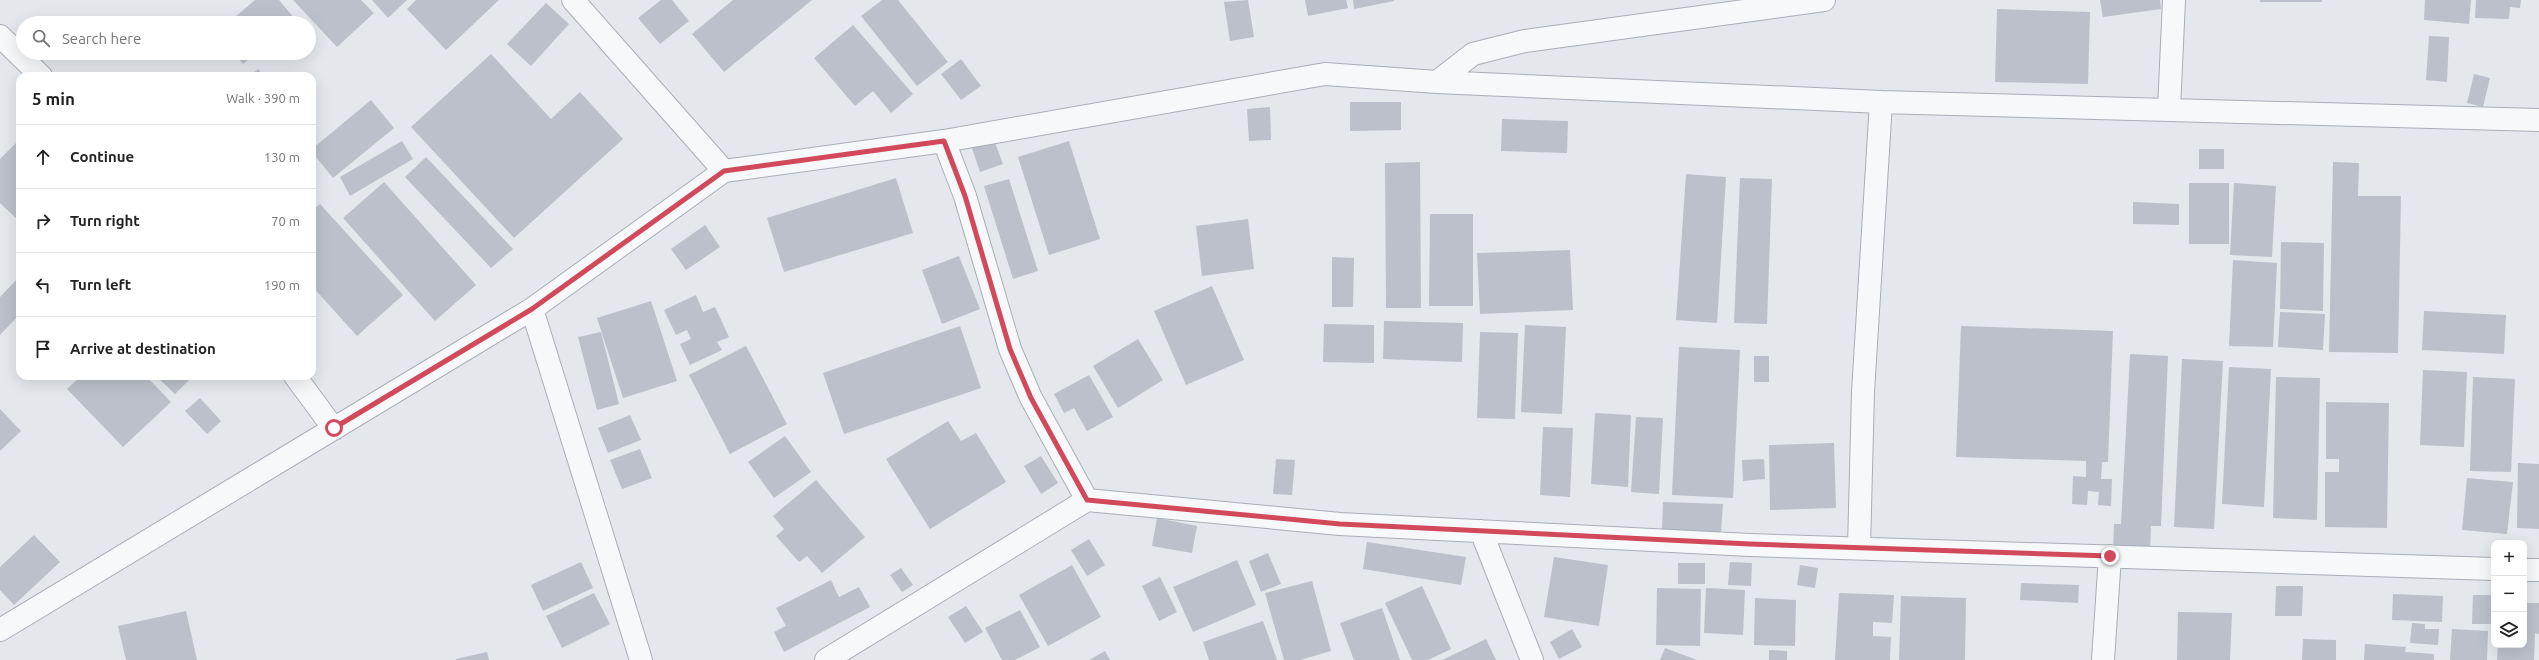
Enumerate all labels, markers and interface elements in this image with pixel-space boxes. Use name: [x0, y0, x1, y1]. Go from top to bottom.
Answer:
search box: [16, 16, 316, 60]
icon: search: [30, 27, 52, 49]
text: Search here: [62, 30, 141, 47]
text: 5 min: [32, 89, 75, 108]
text: Walk · 390 m: [226, 91, 300, 105]
icon: ahead: [32, 146, 54, 168]
text: Continue: [70, 148, 134, 165]
text: 130 m: [264, 150, 300, 164]
icon: right: [32, 210, 54, 232]
text: Turn right: [70, 212, 140, 229]
text: 70 m: [271, 214, 300, 228]
icon: left: [32, 274, 54, 296]
text: Turn left: [70, 276, 131, 293]
text: 190 m: [264, 278, 300, 292]
icon: arrive: [32, 338, 54, 360]
text: Arrive at destination: [70, 340, 216, 357]
route start: [325, 419, 343, 437]
map controls: [2491, 540, 2527, 648]
button: +: [2491, 540, 2527, 576]
route end: [2101, 547, 2119, 565]
button: −: [2491, 576, 2527, 612]
button: layers: [2491, 612, 2527, 648]

